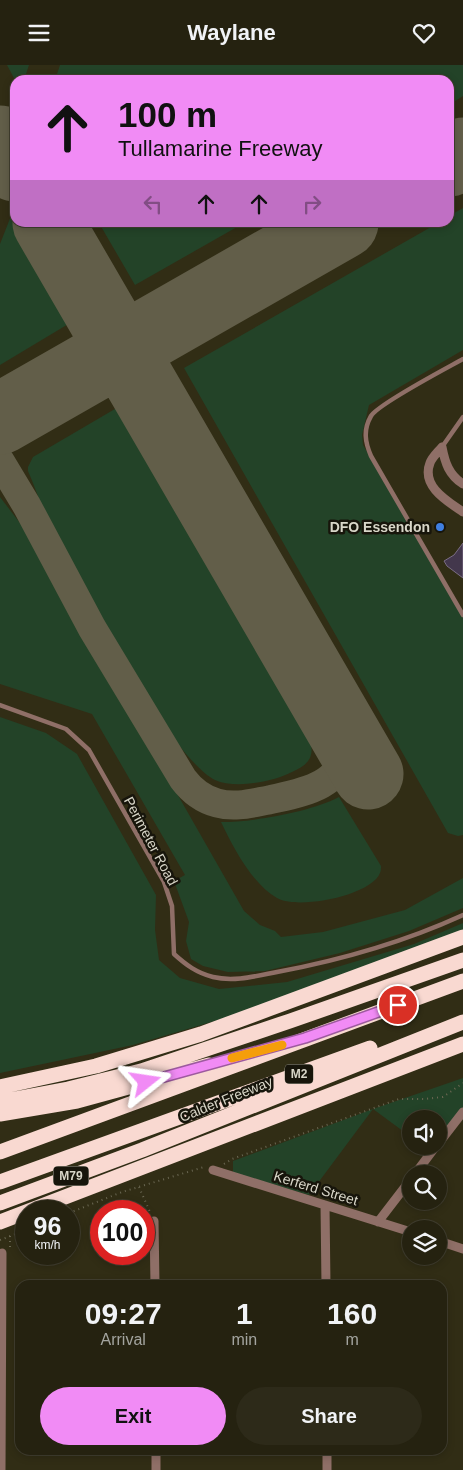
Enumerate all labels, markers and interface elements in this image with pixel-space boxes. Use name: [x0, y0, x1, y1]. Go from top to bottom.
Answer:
icon: menu: [25, 19, 53, 47]
icon: heart: [410, 19, 438, 47]
text: Waylane: [187, 20, 276, 45]
icon: ahead: [35, 95, 100, 160]
text: 100 m: [118, 95, 217, 134]
text: Tullamarine Freeway: [118, 136, 323, 161]
icon: left: [139, 190, 167, 218]
icon: ahead: [192, 190, 220, 218]
icon: ahead: [245, 190, 273, 218]
icon: right: [298, 190, 326, 218]
place label: DFO Essendon: [330, 519, 430, 535]
marker: DFO Essendon: [434, 521, 446, 533]
street label: Perimeter Road: [121, 794, 181, 888]
pin: [377, 984, 419, 1026]
icon: arrive: [384, 991, 412, 1019]
position arrow: [119, 1055, 171, 1107]
road number: M2: [285, 1065, 313, 1084]
street label: Calder Freeway: [177, 1073, 275, 1125]
map controls: [402, 1110, 447, 1265]
button: sound: [402, 1110, 447, 1155]
button: search: [402, 1165, 447, 1210]
road number: M79: [54, 1167, 88, 1185]
street label: Kerferd Street: [272, 1168, 360, 1208]
speed limit sign: 100: [90, 1200, 155, 1265]
text: 96: [34, 1212, 61, 1240]
button: layers: [402, 1220, 447, 1265]
text: km/h: [34, 1238, 61, 1252]
text: 09:27: [85, 1297, 162, 1330]
text: 1: [236, 1297, 253, 1330]
text: 160: [327, 1297, 377, 1330]
text: Arrival: [101, 1331, 146, 1348]
text: min: [231, 1331, 257, 1348]
text: m: [345, 1331, 359, 1348]
button: Exit: [40, 1387, 226, 1445]
button: Share: [236, 1387, 422, 1445]

